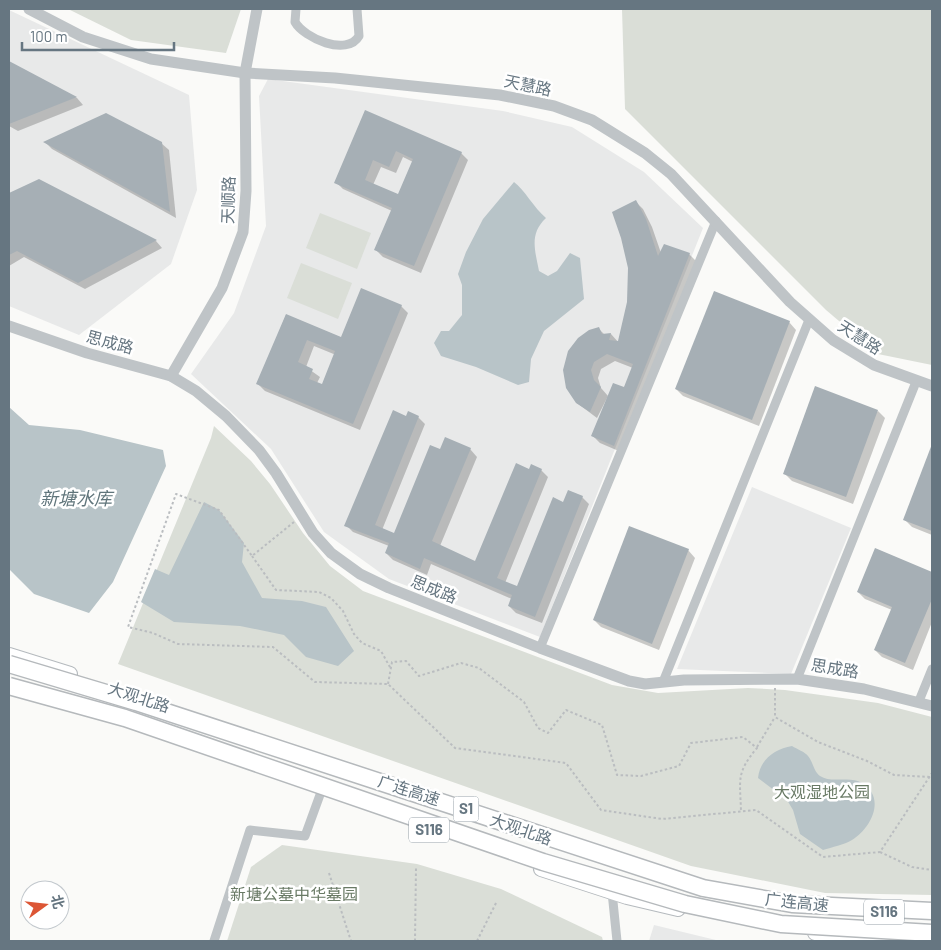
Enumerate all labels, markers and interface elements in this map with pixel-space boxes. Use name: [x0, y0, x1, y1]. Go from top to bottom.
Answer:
scale bar: [22, 20, 175, 52]
text: 100 m: [30, 27, 68, 45]
street label: 天慧路: [503, 70, 554, 99]
street label: 天顺路: [217, 176, 238, 224]
street label: 天慧路: [835, 316, 886, 358]
street label: 思成路: [84, 326, 136, 357]
water label: 新塘水库: [40, 487, 115, 509]
street label: 思成路: [408, 571, 460, 606]
street label: 思成路: [810, 654, 860, 681]
street label: 大观北路: [106, 678, 173, 715]
street label: 广连高速: [376, 771, 443, 808]
park label: 大观湿地公园: [774, 782, 870, 801]
road number: S1: [454, 796, 478, 822]
street label: 大观北路: [488, 809, 555, 848]
road number: S116: [409, 818, 449, 842]
north arrow: [20, 880, 70, 930]
park label: 新塘公墓中华墓园: [230, 884, 358, 903]
street label: 广连高速: [764, 889, 830, 914]
text: 北: [48, 893, 68, 910]
road number: S116: [864, 900, 904, 924]

